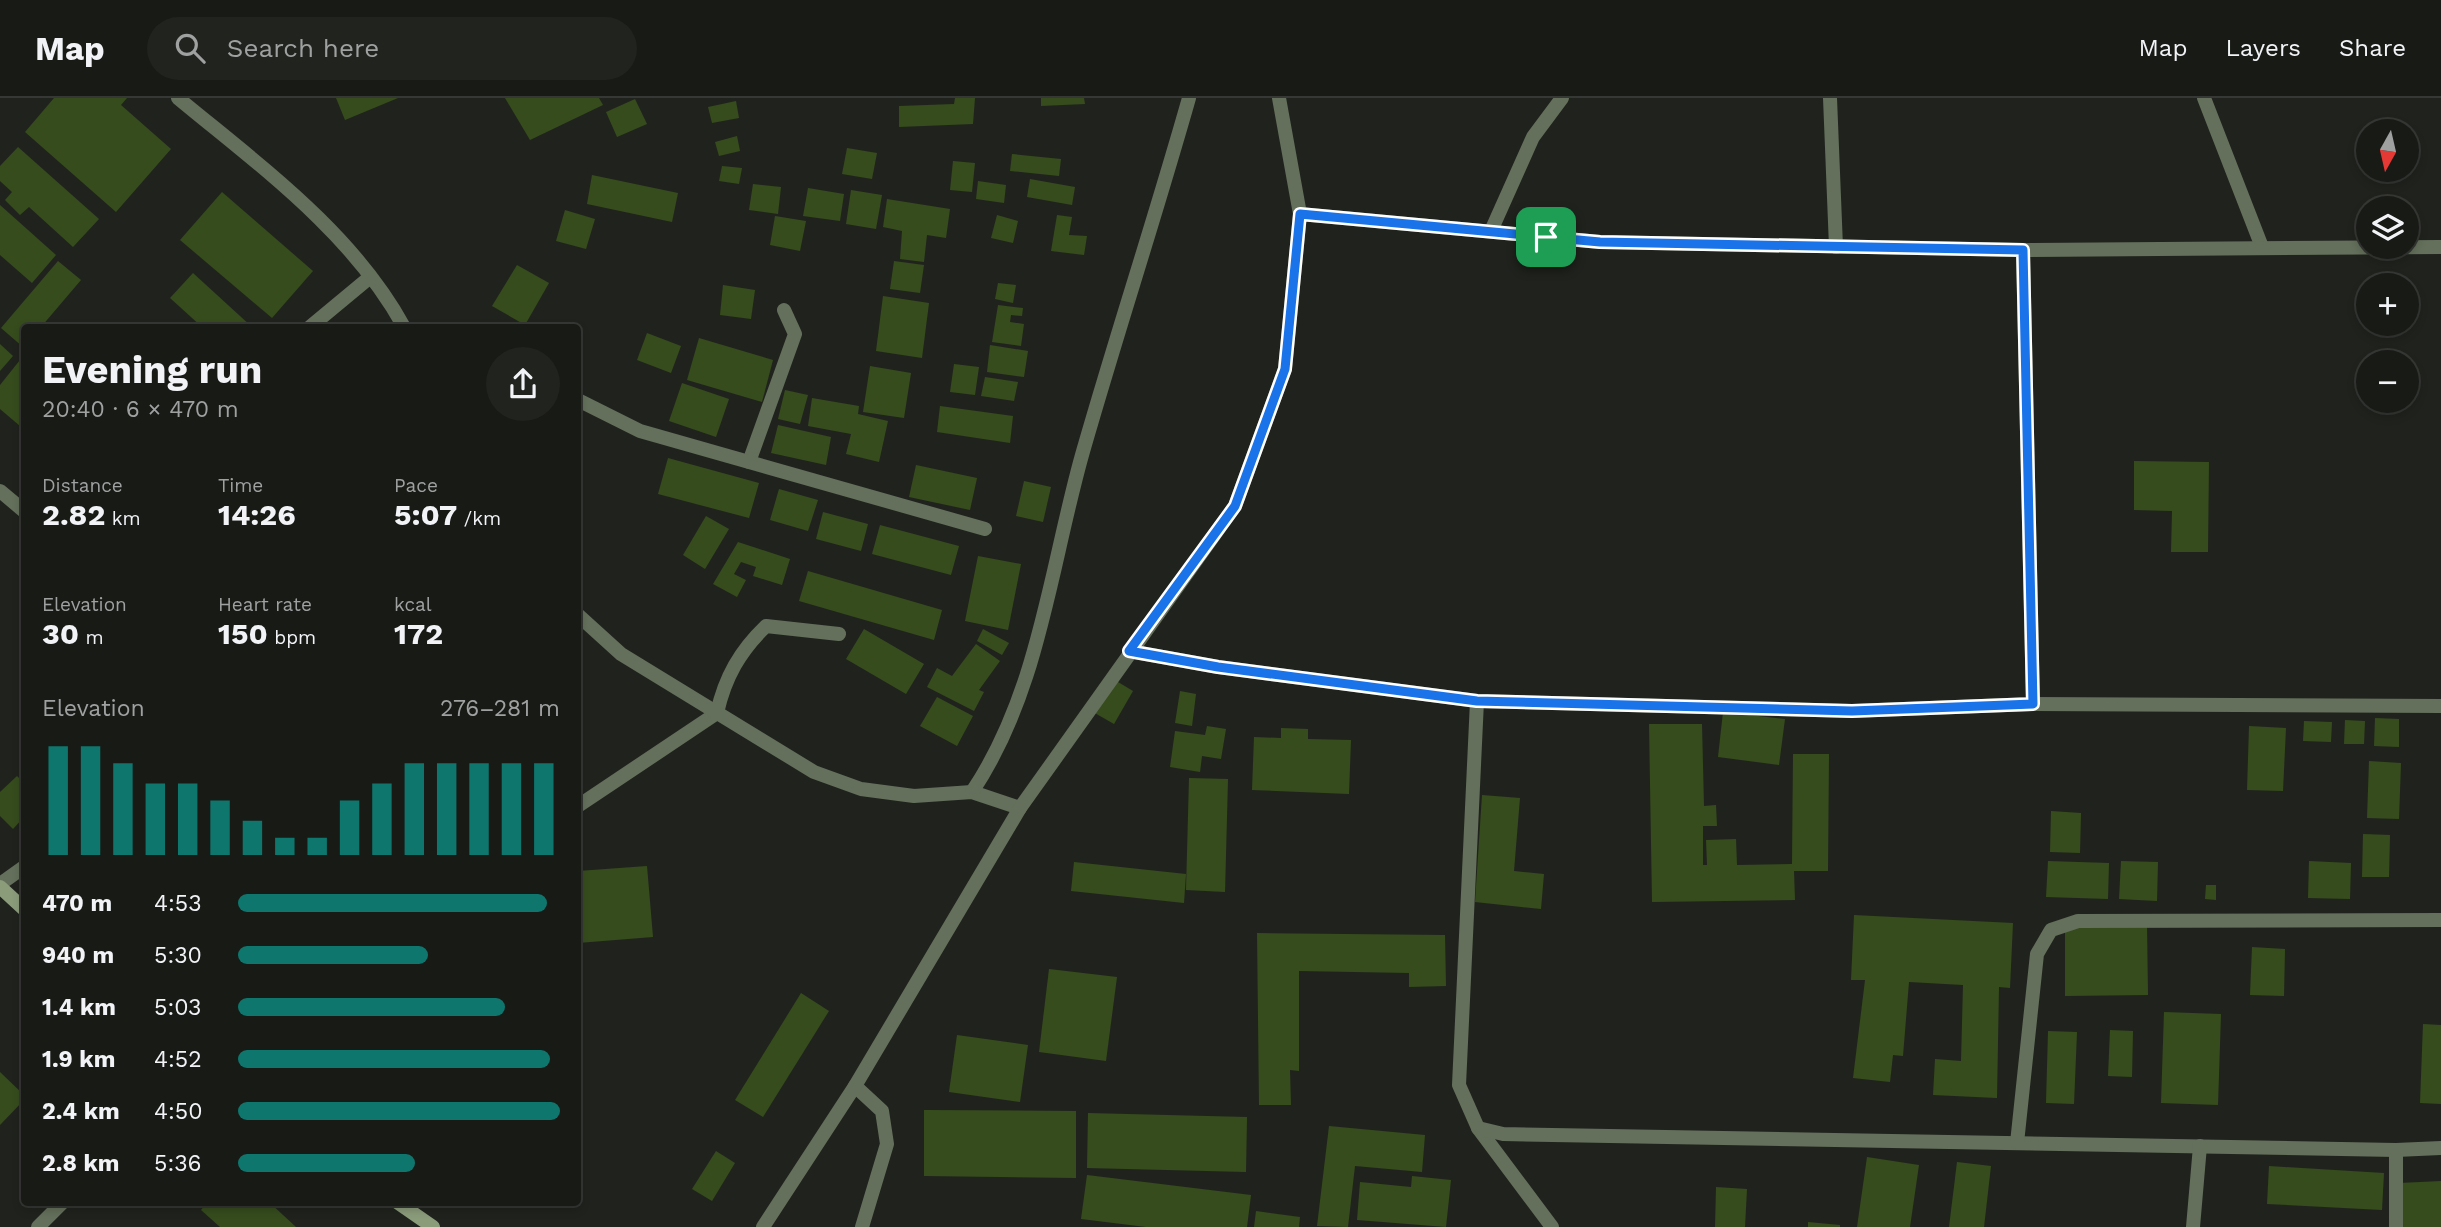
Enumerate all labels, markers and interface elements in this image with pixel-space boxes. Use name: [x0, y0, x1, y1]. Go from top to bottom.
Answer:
search box: [147, 17, 637, 80]
text: Map: [35, 29, 105, 68]
icon: search: [171, 29, 209, 67]
text: Search here: [227, 33, 379, 63]
text: Map: [2139, 34, 2187, 62]
text: Layers: [2225, 34, 2301, 62]
text: Share: [2339, 34, 2406, 62]
north arrow: [2356, 119, 2418, 182]
map controls: [2356, 119, 2419, 413]
button: layers: [2356, 196, 2419, 259]
pin: [1516, 207, 1576, 267]
icon: arrive: [1527, 218, 1565, 256]
button: +: [2356, 273, 2419, 336]
button: share: [486, 347, 560, 421]
text: Evening run: [42, 348, 262, 392]
button: −: [2356, 350, 2419, 413]
text: 20:40 · 6 × 470 m: [42, 396, 239, 423]
text: Distance: [42, 474, 123, 497]
text: Time: [218, 474, 263, 497]
text: Pace: [394, 474, 438, 497]
text: 2.82: [42, 497, 105, 532]
text: 14:26: [218, 497, 296, 532]
text: 5:07: [394, 497, 457, 532]
text: km: [105, 507, 141, 530]
text: /km: [457, 507, 501, 530]
text: Elevation: [42, 593, 127, 616]
text: Heart rate: [218, 593, 312, 616]
text: kcal: [394, 593, 432, 616]
text: 30: [42, 616, 79, 651]
text: 150: [218, 616, 268, 651]
text: 172: [394, 616, 443, 651]
text: m: [79, 626, 104, 649]
text: bpm: [268, 626, 316, 649]
text: Elevation: [42, 695, 145, 722]
text: 276–281 m: [440, 695, 560, 722]
text: 470 m: [42, 890, 112, 917]
text: 4:53: [154, 890, 202, 917]
text: 940 m: [42, 942, 114, 969]
text: 5:30: [154, 942, 202, 969]
text: 1.4 km: [42, 994, 116, 1021]
text: 5:03: [154, 994, 201, 1021]
text: 1.9 km: [42, 1046, 115, 1073]
text: 4:52: [154, 1046, 202, 1073]
text: 2.4 km: [42, 1098, 120, 1125]
text: 4:50: [154, 1098, 203, 1125]
text: 2.8 km: [42, 1150, 119, 1177]
text: 5:36: [154, 1150, 202, 1177]

